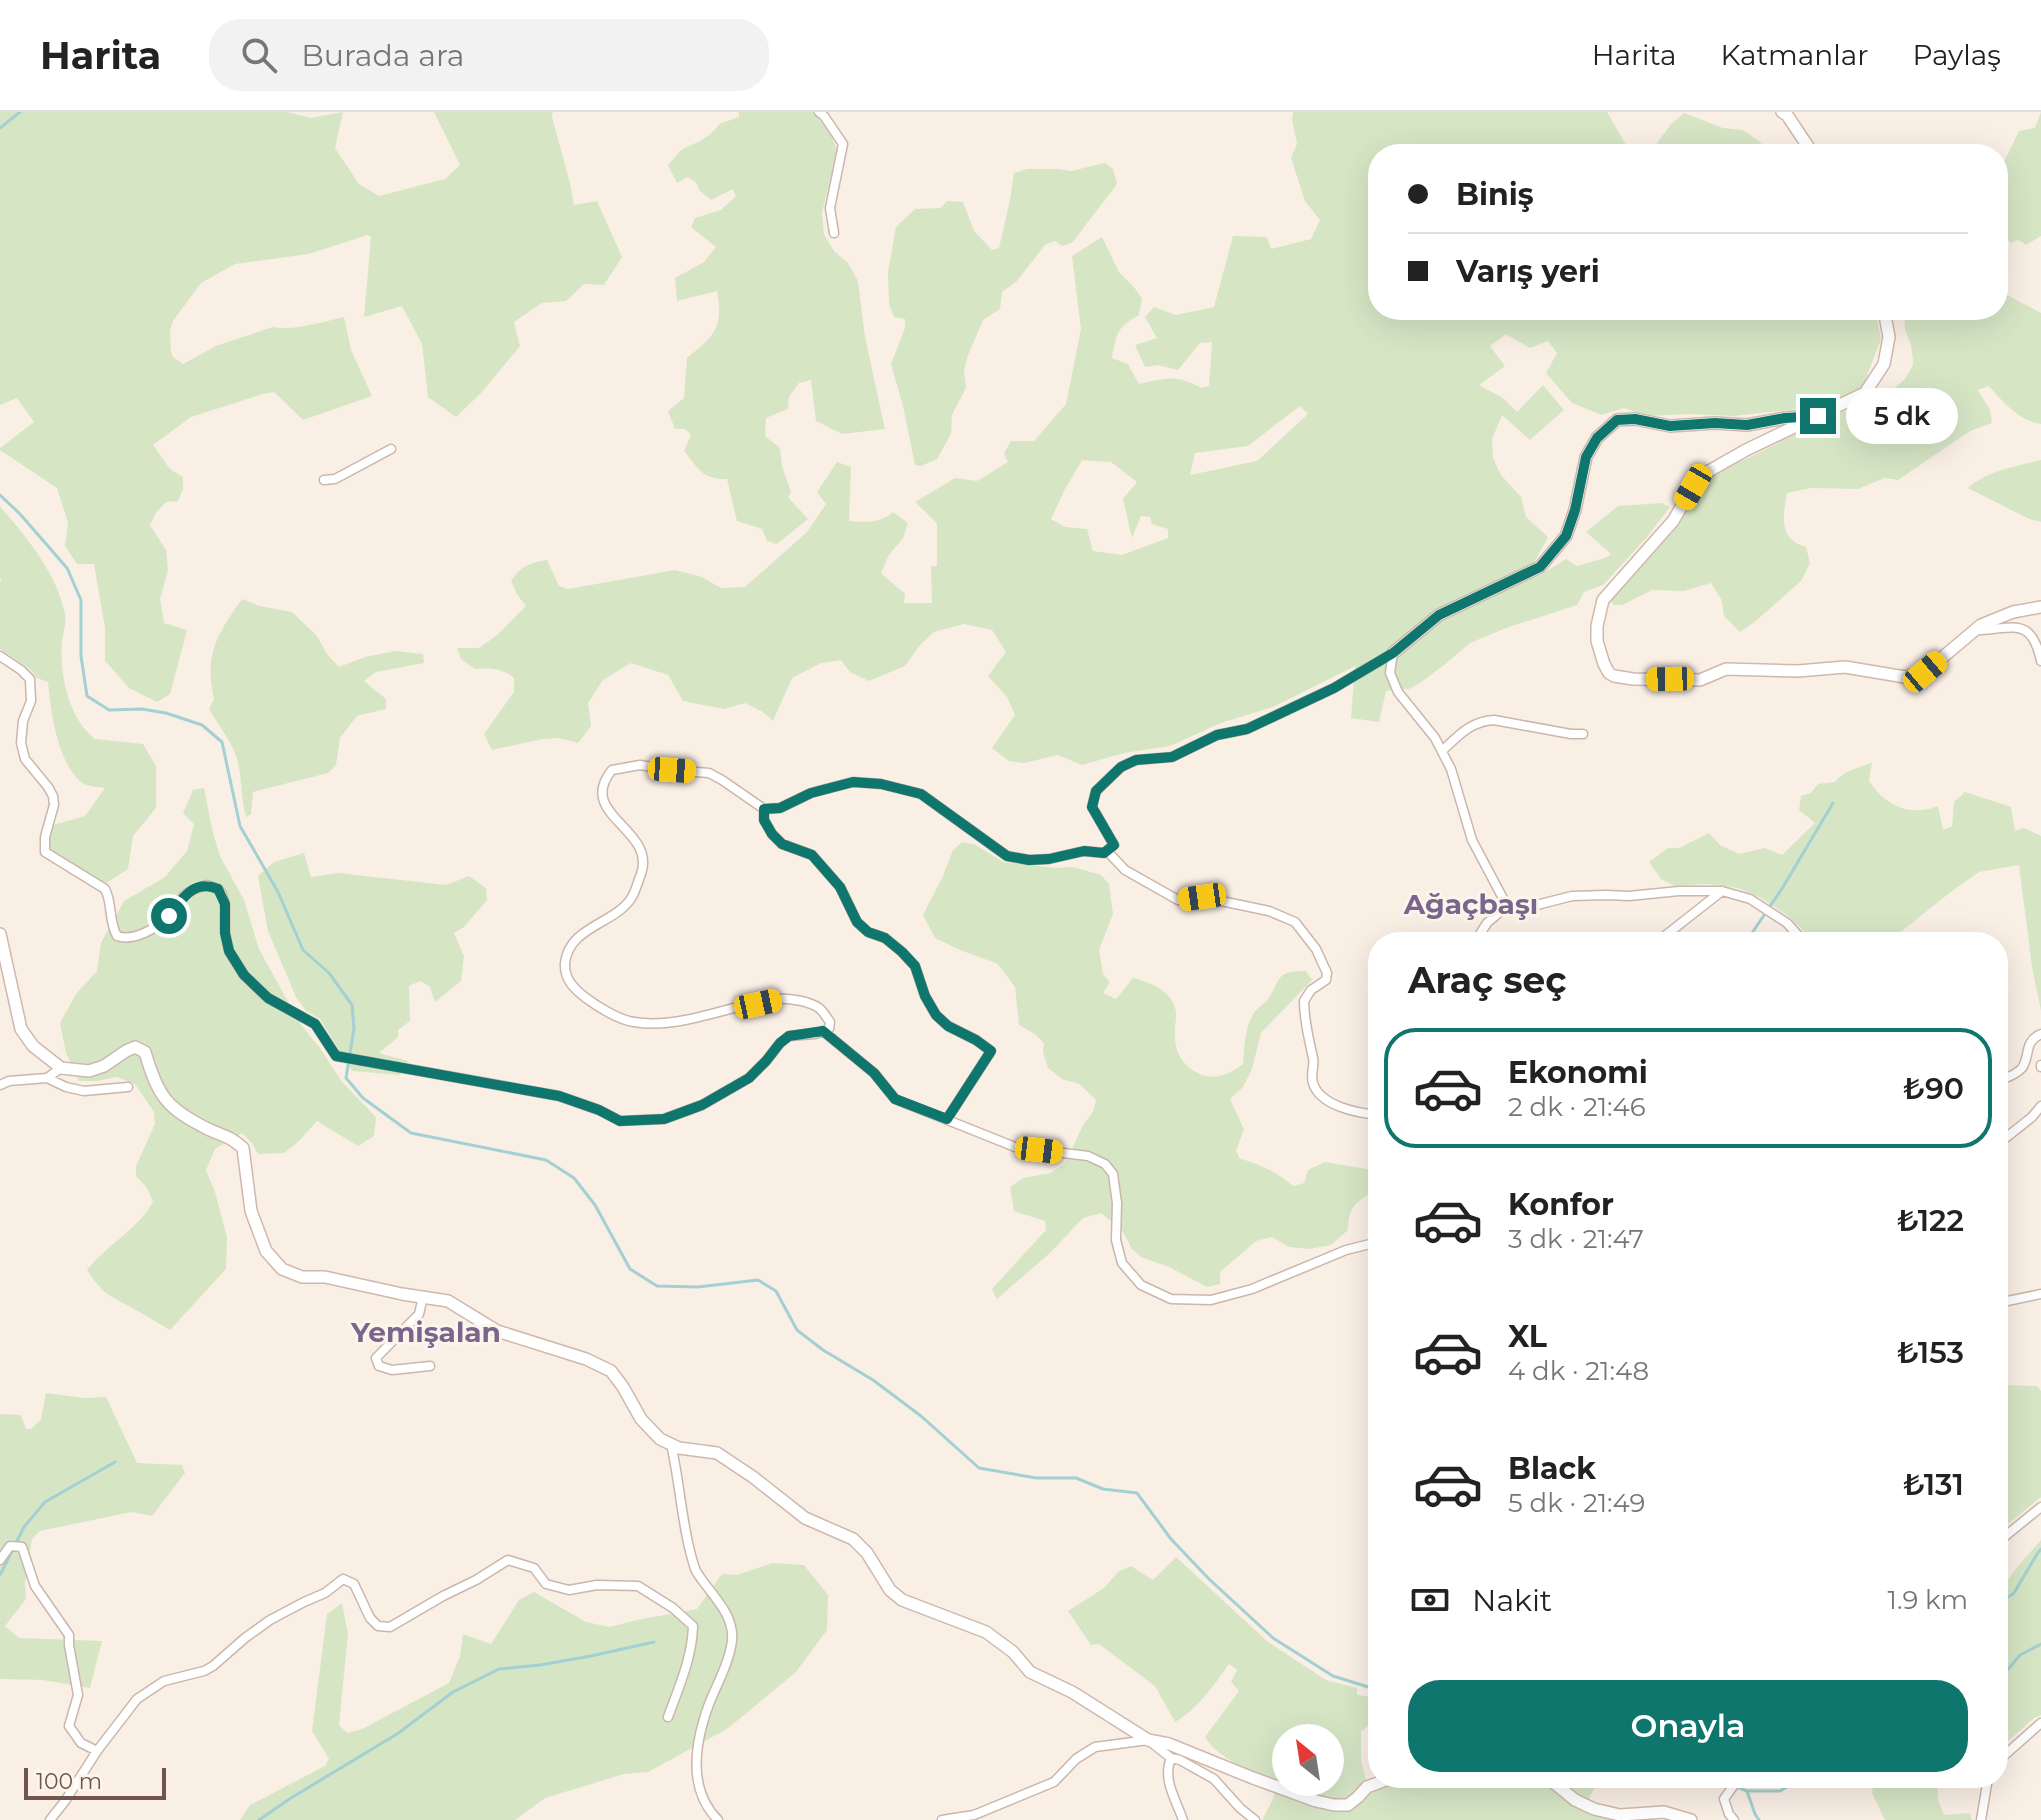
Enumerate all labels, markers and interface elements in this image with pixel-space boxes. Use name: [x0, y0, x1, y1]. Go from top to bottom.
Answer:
search box: [209, 19, 769, 91]
text: Harita: [40, 32, 161, 79]
icon: search: [237, 33, 281, 77]
text: Burada ara: [301, 37, 465, 74]
text: Harita: [1592, 38, 1677, 72]
text: Katmanlar: [1721, 38, 1868, 72]
text: Paylaş: [1912, 38, 2001, 72]
text: Biniş: [1456, 176, 1534, 213]
text: Varış yeri: [1456, 253, 1600, 290]
callout: 5 dk: [1846, 388, 1958, 444]
route end: [1800, 398, 1836, 434]
text: 5 dk: [1874, 400, 1930, 432]
car: [1671, 460, 1715, 514]
car: [1899, 647, 1951, 697]
car: [1646, 667, 1694, 691]
car: [647, 756, 697, 784]
car: [1177, 882, 1227, 912]
district label: Ağaçbaşı: [1403, 887, 1538, 921]
route start: [151, 898, 187, 934]
text: Araç seç: [1408, 958, 1567, 1002]
car: [732, 987, 784, 1021]
icon: car: [1412, 1052, 1484, 1124]
text: Ekonomi: [1508, 1054, 1648, 1091]
text: ₺90: [1903, 1070, 1964, 1107]
text: 2 dk · 21:46: [1508, 1091, 1646, 1123]
car: [1014, 1135, 1064, 1165]
icon: car: [1412, 1184, 1484, 1256]
text: Konfor: [1508, 1186, 1614, 1223]
text: ₺122: [1897, 1202, 1964, 1239]
text: 3 dk · 21:47: [1508, 1223, 1644, 1255]
district label: Yemişalan: [350, 1315, 501, 1349]
icon: car: [1412, 1316, 1484, 1388]
text: XL: [1508, 1318, 1547, 1355]
text: ₺153: [1897, 1334, 1964, 1371]
text: 4 dk · 21:48: [1508, 1355, 1649, 1387]
icon: car: [1412, 1448, 1484, 1520]
text: Black: [1508, 1450, 1596, 1487]
text: ₺131: [1903, 1466, 1964, 1503]
text: 5 dk · 21:49: [1508, 1487, 1645, 1519]
icon: cash: [1408, 1578, 1452, 1622]
text: Nakit: [1472, 1582, 1552, 1619]
text: 1.9 km: [1888, 1584, 1968, 1616]
button: Onayla: [1408, 1680, 1968, 1772]
north arrow: [1272, 1724, 1344, 1796]
map controls: [1272, 1724, 1344, 1796]
scale bar: [24, 1764, 166, 1800]
text: 100 m: [36, 1768, 102, 1795]

